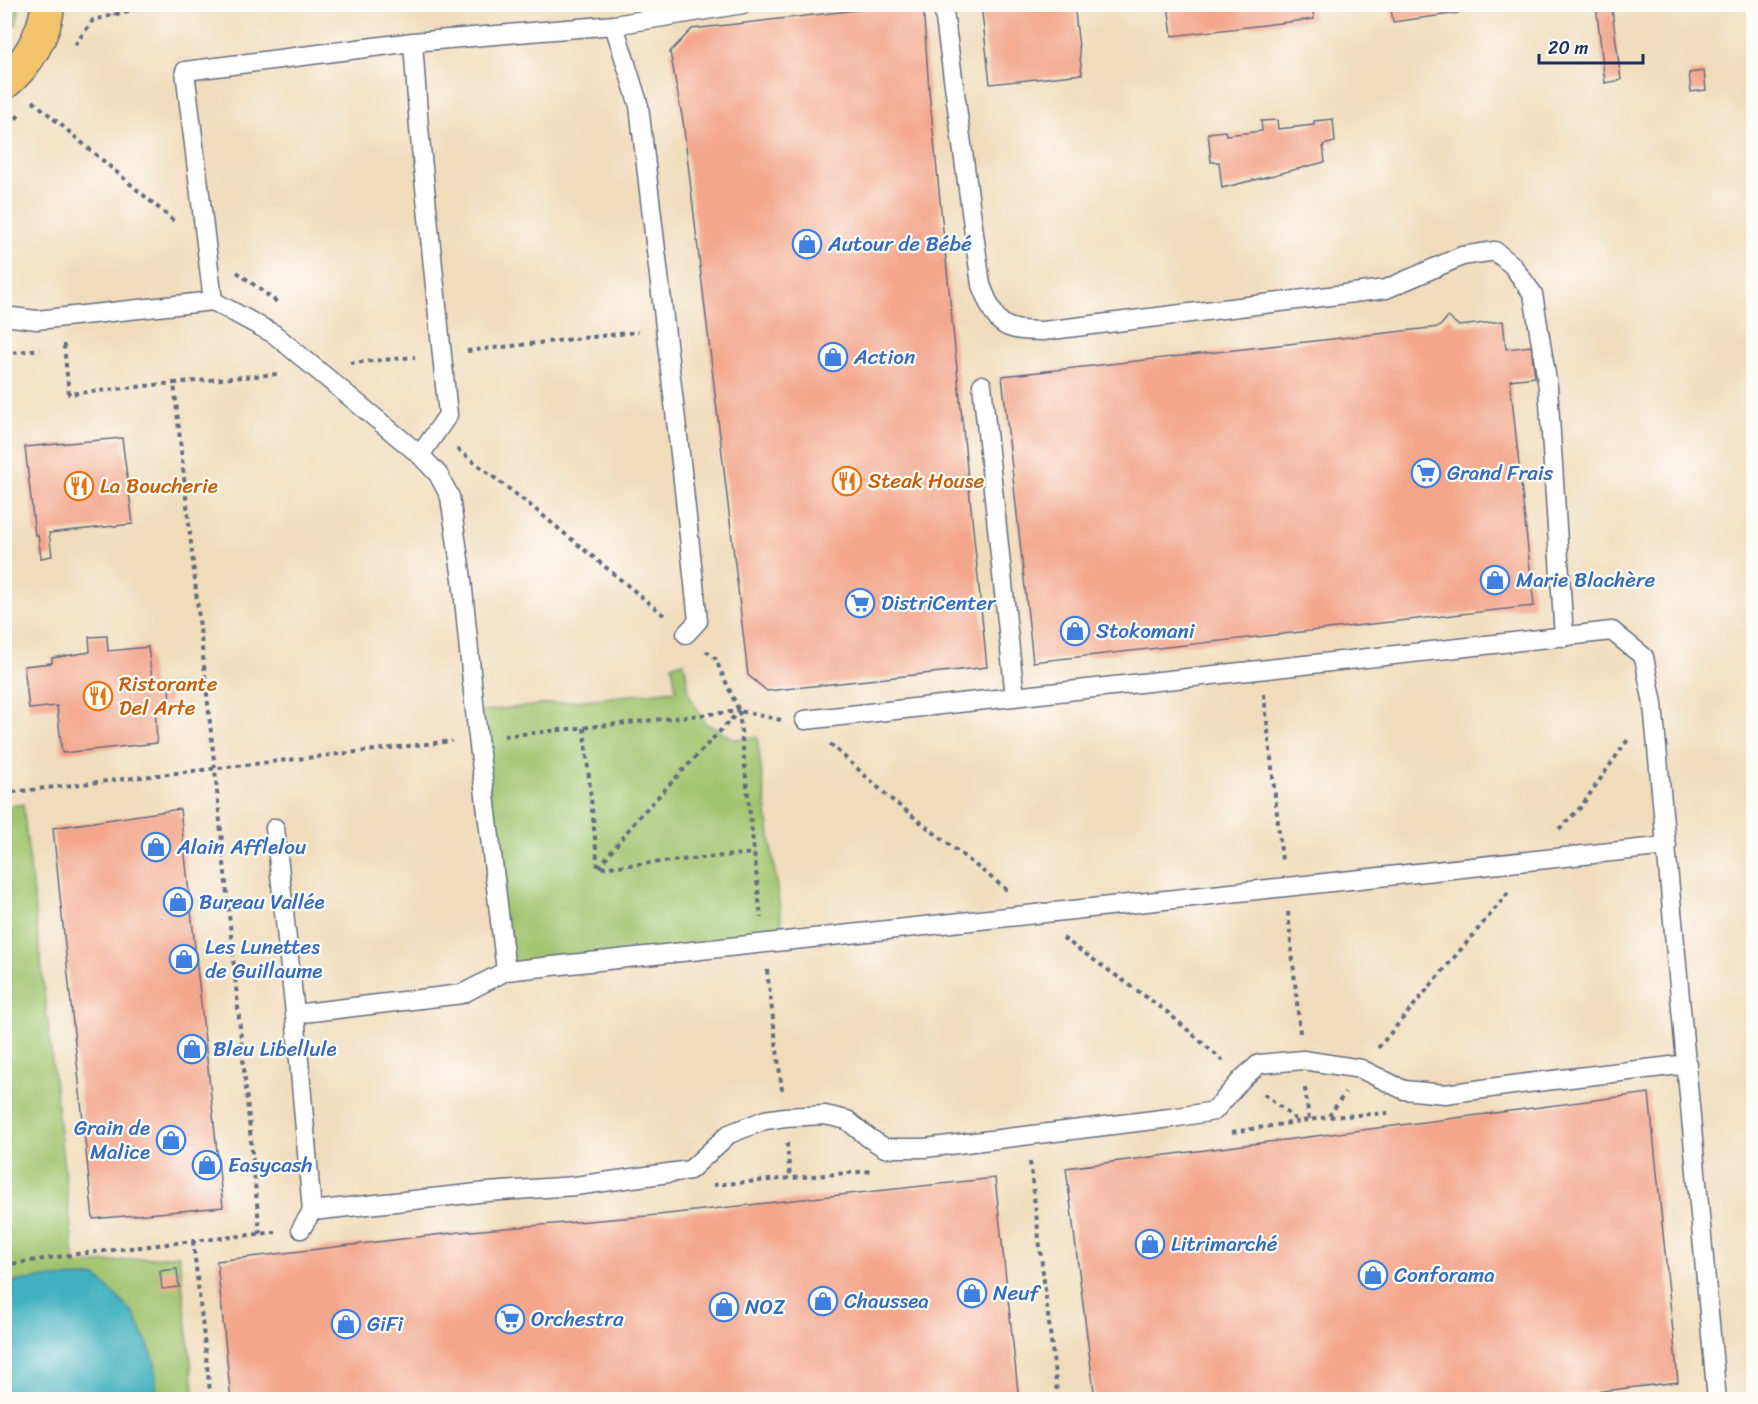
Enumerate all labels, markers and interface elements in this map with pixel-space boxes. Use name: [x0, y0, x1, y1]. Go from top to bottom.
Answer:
scale bar: [1539, 27, 1642, 65]
text: 20 m: [1548, 32, 1588, 64]
place label: Autour de Bébé: [827, 225, 972, 263]
shop icon: Autour de Bébé: [791, 228, 823, 260]
place label: Action: [853, 338, 915, 376]
shop icon: Action: [817, 341, 849, 373]
place label: Grand Frais: [1447, 454, 1553, 492]
supermarket icon: Grand Frais: [1410, 457, 1442, 489]
place label: Steak House: [868, 462, 984, 500]
restaurant icon: Steak House: [831, 465, 863, 497]
place label: La Boucherie: [100, 467, 218, 505]
restaurant icon: La Boucherie: [63, 470, 95, 502]
place label: Marie Blachère: [1516, 561, 1656, 599]
shop icon: Marie Blachère: [1479, 564, 1511, 596]
place label: DistriCenter: [881, 584, 997, 622]
supermarket icon: DistriCenter: [844, 587, 876, 619]
place label: Stokomani: [1096, 612, 1196, 650]
shop icon: Stokomani: [1059, 615, 1091, 647]
place label: Ristorante Del Arte: [119, 665, 218, 727]
restaurant icon: Ristorante Del Arte: [82, 680, 114, 712]
place label: Alain Afflelou: [176, 828, 307, 866]
shop icon: Alain Afflelou: [140, 831, 172, 863]
place label: Bureau Vallée: [199, 883, 325, 921]
shop icon: Bureau Vallée: [162, 886, 194, 918]
place label: Les Lunettes de Guillaume: [205, 928, 322, 990]
shop icon: Les Lunettes de Guillaume: [168, 943, 200, 975]
place label: Bleu Libellule: [213, 1030, 337, 1068]
shop icon: Bleu Libellule: [176, 1033, 208, 1065]
place label: Grain de Malice: [74, 1109, 150, 1171]
shop icon: Grain de Malice: [155, 1124, 187, 1156]
place label: Easycash: [228, 1146, 312, 1184]
shop icon: Easycash: [191, 1149, 223, 1181]
place label: Litrimarché: [1171, 1225, 1278, 1263]
shop icon: Litrimarché: [1134, 1228, 1166, 1260]
place label: Conforama: [1394, 1256, 1495, 1294]
shop icon: Conforama: [1357, 1259, 1389, 1291]
place label: Neuf: [993, 1274, 1042, 1312]
shop icon: Neuf: [956, 1277, 988, 1309]
place label: Chaussea: [844, 1282, 929, 1320]
shop icon: Chaussea: [807, 1285, 839, 1317]
place label: NOZ: [745, 1288, 785, 1326]
shop icon: NOZ: [708, 1291, 740, 1323]
place label: Orchestra: [531, 1300, 624, 1338]
supermarket icon: Orchestra: [494, 1303, 526, 1335]
place label: GiFi: [367, 1305, 404, 1343]
shop icon: GiFi: [330, 1308, 362, 1340]

